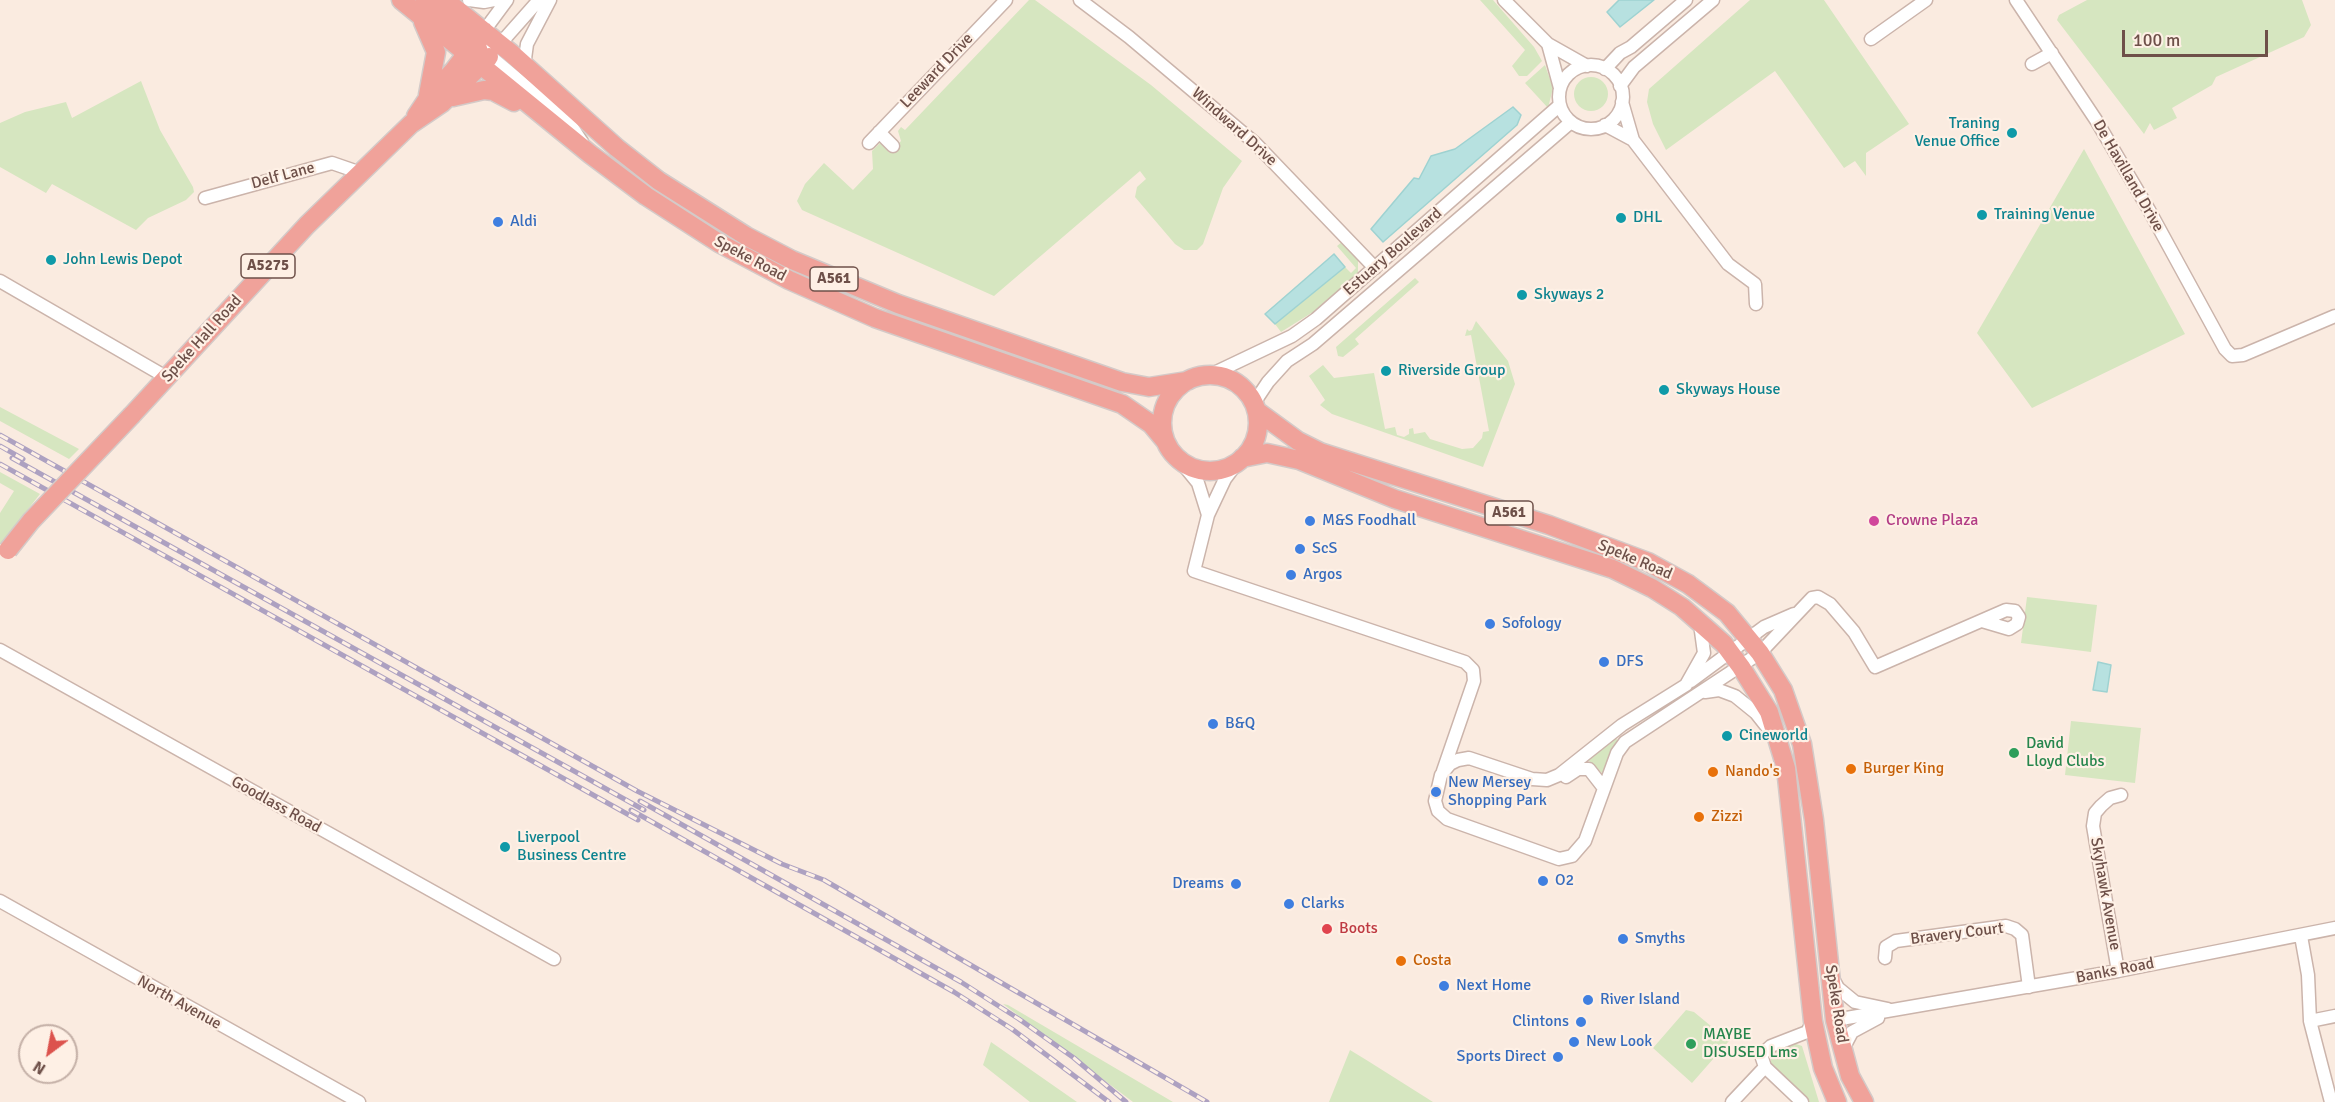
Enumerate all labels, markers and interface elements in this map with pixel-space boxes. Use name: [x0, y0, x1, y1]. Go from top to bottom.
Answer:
scale bar: [2125, 18, 2270, 56]
text: 100 m: [2133, 29, 2180, 51]
street label: Leeward Drive: [896, 30, 978, 112]
street label: Windward Drive: [1187, 84, 1281, 170]
place label: Traning Venue Office: [1914, 114, 2000, 152]
street label: De Havilland Drive: [2088, 117, 2168, 235]
marker: Traning Venue Office: [2005, 126, 2019, 140]
street label: Delf Lane: [249, 158, 317, 194]
street label: Estuary Boulevard: [1340, 204, 1446, 300]
place label: Training Venue: [1994, 205, 2095, 225]
place label: DHL: [1633, 208, 1662, 228]
marker: Training Venue: [1975, 208, 1989, 222]
marker: DHL: [1614, 211, 1628, 225]
place label: Aldi: [510, 212, 537, 232]
marker: Aldi: [491, 215, 505, 229]
street label: Speke Road: [711, 232, 789, 286]
place label: John Lewis Depot: [63, 250, 182, 270]
marker: John Lewis Depot: [44, 253, 58, 267]
road number: A5275: [241, 254, 295, 278]
road number: A561: [810, 267, 858, 291]
place label: Skyways 2: [1534, 285, 1604, 305]
marker: Skyways 2: [1515, 288, 1529, 302]
street label: Speke Hall Road: [158, 292, 246, 386]
place label: Riverside Group: [1398, 361, 1506, 381]
marker: Riverside Group: [1379, 364, 1393, 378]
place label: Skyways House: [1676, 380, 1781, 400]
marker: Skyways House: [1657, 383, 1671, 397]
road number: A561: [1485, 501, 1533, 525]
place label: M&S Foodhall: [1322, 511, 1416, 531]
place label: Crowne Plaza: [1886, 511, 1978, 531]
marker: M&S Foodhall: [1303, 514, 1317, 528]
marker: Crowne Plaza: [1867, 514, 1881, 528]
street label: Speke Road: [1595, 536, 1675, 584]
place label: ScS: [1312, 539, 1337, 559]
marker: ScS: [1293, 542, 1307, 556]
place label: Argos: [1303, 565, 1342, 585]
marker: Argos: [1284, 568, 1298, 582]
place label: Sofology: [1502, 614, 1561, 634]
marker: Sofology: [1483, 617, 1497, 631]
place label: DFS: [1616, 652, 1644, 672]
marker: DFS: [1597, 655, 1611, 669]
place label: B&Q: [1225, 714, 1255, 734]
marker: B&Q: [1206, 717, 1220, 731]
place label: Cineworld: [1739, 726, 1808, 746]
marker: Cineworld: [1720, 729, 1734, 743]
place label: David Lloyd Clubs: [2026, 734, 2105, 772]
marker: David Lloyd Clubs: [2007, 746, 2021, 760]
place label: Burger King: [1863, 759, 1944, 779]
place label: Nando's: [1725, 762, 1780, 782]
marker: Burger King: [1844, 762, 1858, 776]
marker: Nando's: [1706, 765, 1720, 779]
street label: Goodlass Road: [228, 772, 324, 838]
place label: New Mersey Shopping Park: [1448, 773, 1547, 811]
marker: New Mersey Shopping Park: [1429, 785, 1443, 799]
place label: Zizzi: [1711, 807, 1743, 827]
marker: Zizzi: [1692, 810, 1706, 824]
place label: Liverpool Business Centre: [517, 828, 627, 866]
street label: Skyhawk Avenue: [2086, 836, 2124, 952]
marker: Liverpool Business Centre: [498, 840, 512, 854]
place label: O2: [1555, 871, 1574, 891]
place label: Dreams: [1172, 874, 1224, 894]
marker: O2: [1536, 874, 1550, 888]
marker: Dreams: [1229, 877, 1243, 891]
place label: Clarks: [1301, 894, 1344, 914]
marker: Clarks: [1282, 897, 1296, 911]
place label: Boots: [1339, 919, 1378, 939]
street label: Bravery Court: [1909, 919, 2005, 949]
marker: Boots: [1320, 922, 1334, 936]
place label: Smyths: [1635, 929, 1685, 949]
marker: Smyths: [1616, 932, 1630, 946]
place label: Costa: [1413, 951, 1452, 971]
marker: Costa: [1394, 954, 1408, 968]
street label: Banks Road: [2074, 954, 2156, 988]
street label: Speke Road: [1820, 964, 1852, 1044]
street label: North Avenue: [134, 972, 224, 1034]
place label: Next Home: [1456, 976, 1531, 996]
marker: Next Home: [1437, 979, 1451, 993]
place label: River Island: [1600, 990, 1680, 1010]
marker: River Island: [1581, 993, 1595, 1007]
place label: Clintons: [1512, 1012, 1569, 1032]
marker: Clintons: [1574, 1015, 1588, 1029]
north arrow: [18, 1024, 78, 1084]
place label: MAYBE DISUSED Lms: [1703, 1025, 1797, 1063]
place label: New Look: [1586, 1032, 1652, 1052]
marker: New Look: [1567, 1035, 1581, 1049]
marker: MAYBE DISUSED Lms: [1684, 1037, 1698, 1051]
place label: Sports Direct: [1457, 1047, 1546, 1067]
marker: Sports Direct: [1551, 1050, 1565, 1064]
text: N: [30, 1056, 50, 1079]

